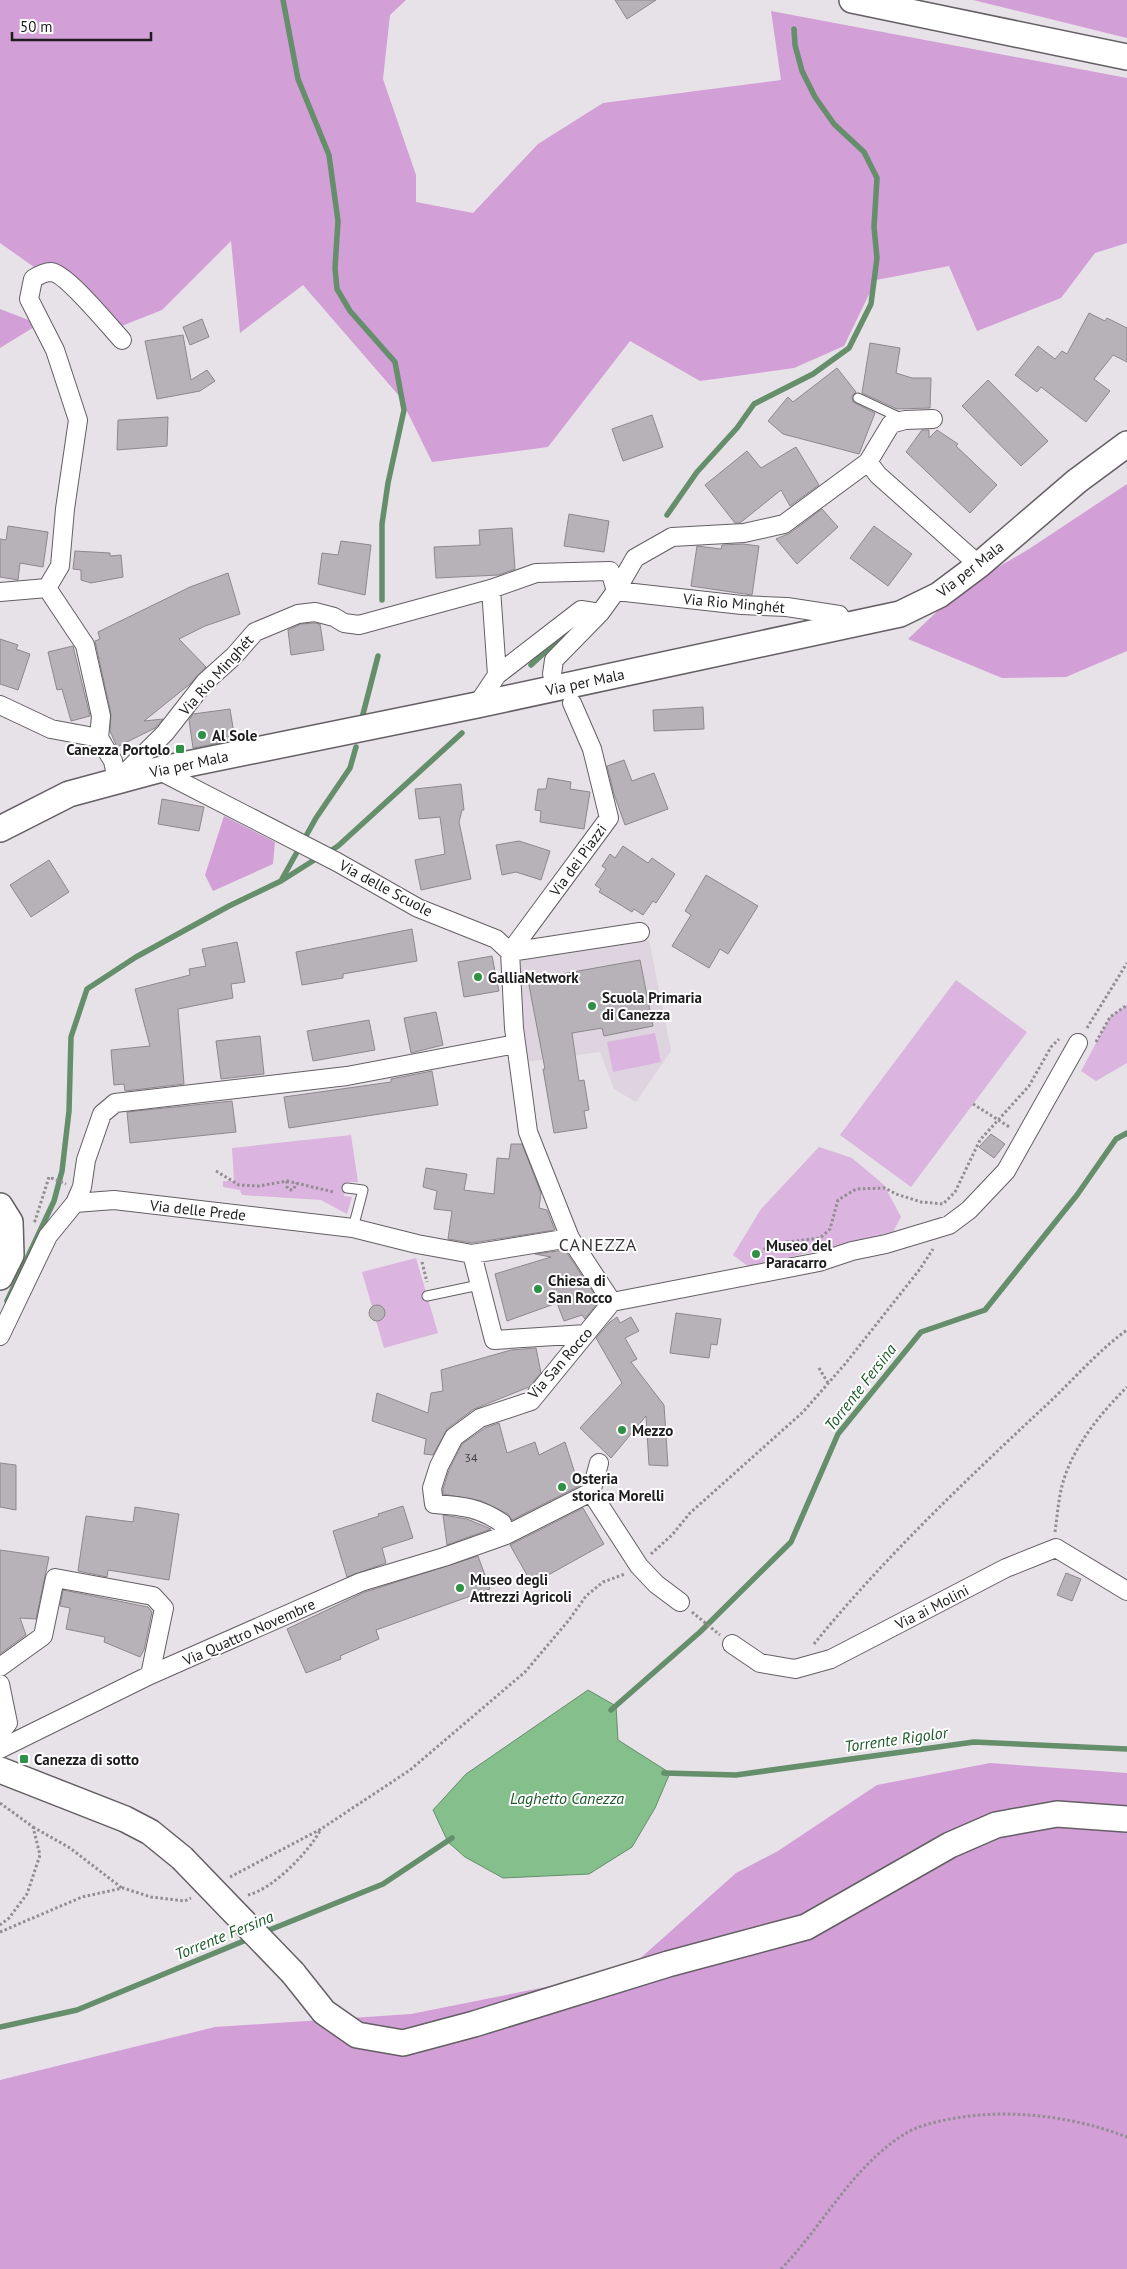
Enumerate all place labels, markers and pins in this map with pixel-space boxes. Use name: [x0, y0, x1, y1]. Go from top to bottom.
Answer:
place label: Al Sole: [212, 726, 258, 745]
marker: Al Sole: [196, 729, 208, 741]
place label: Canezza Portolo: [66, 740, 170, 759]
marker: Canezza Portolo: [174, 743, 186, 755]
place label: GalliaNetwork: [488, 968, 579, 987]
marker: GalliaNetwork: [472, 971, 484, 983]
place label: Scuola Primaria di Canezza: [602, 988, 702, 1024]
marker: Scuola Primaria di Canezza: [586, 1000, 598, 1012]
place label: Museo del Paracarro: [766, 1236, 833, 1272]
marker: Museo del Paracarro: [750, 1248, 762, 1260]
place label: Chiesa di San Rocco: [548, 1271, 612, 1307]
marker: Chiesa di San Rocco: [532, 1283, 544, 1295]
place label: Mezzo: [632, 1421, 673, 1440]
marker: Mezzo: [616, 1424, 628, 1436]
place label: Osteria storica Morelli: [572, 1469, 664, 1505]
marker: Osteria storica Morelli: [556, 1481, 568, 1493]
place label: Museo degli Attrezzi Agricoli: [470, 1570, 572, 1606]
marker: Museo degli Attrezzi Agricoli: [454, 1582, 466, 1594]
place label: Canezza di sotto: [34, 1750, 139, 1769]
marker: Canezza di sotto: [18, 1753, 30, 1765]

